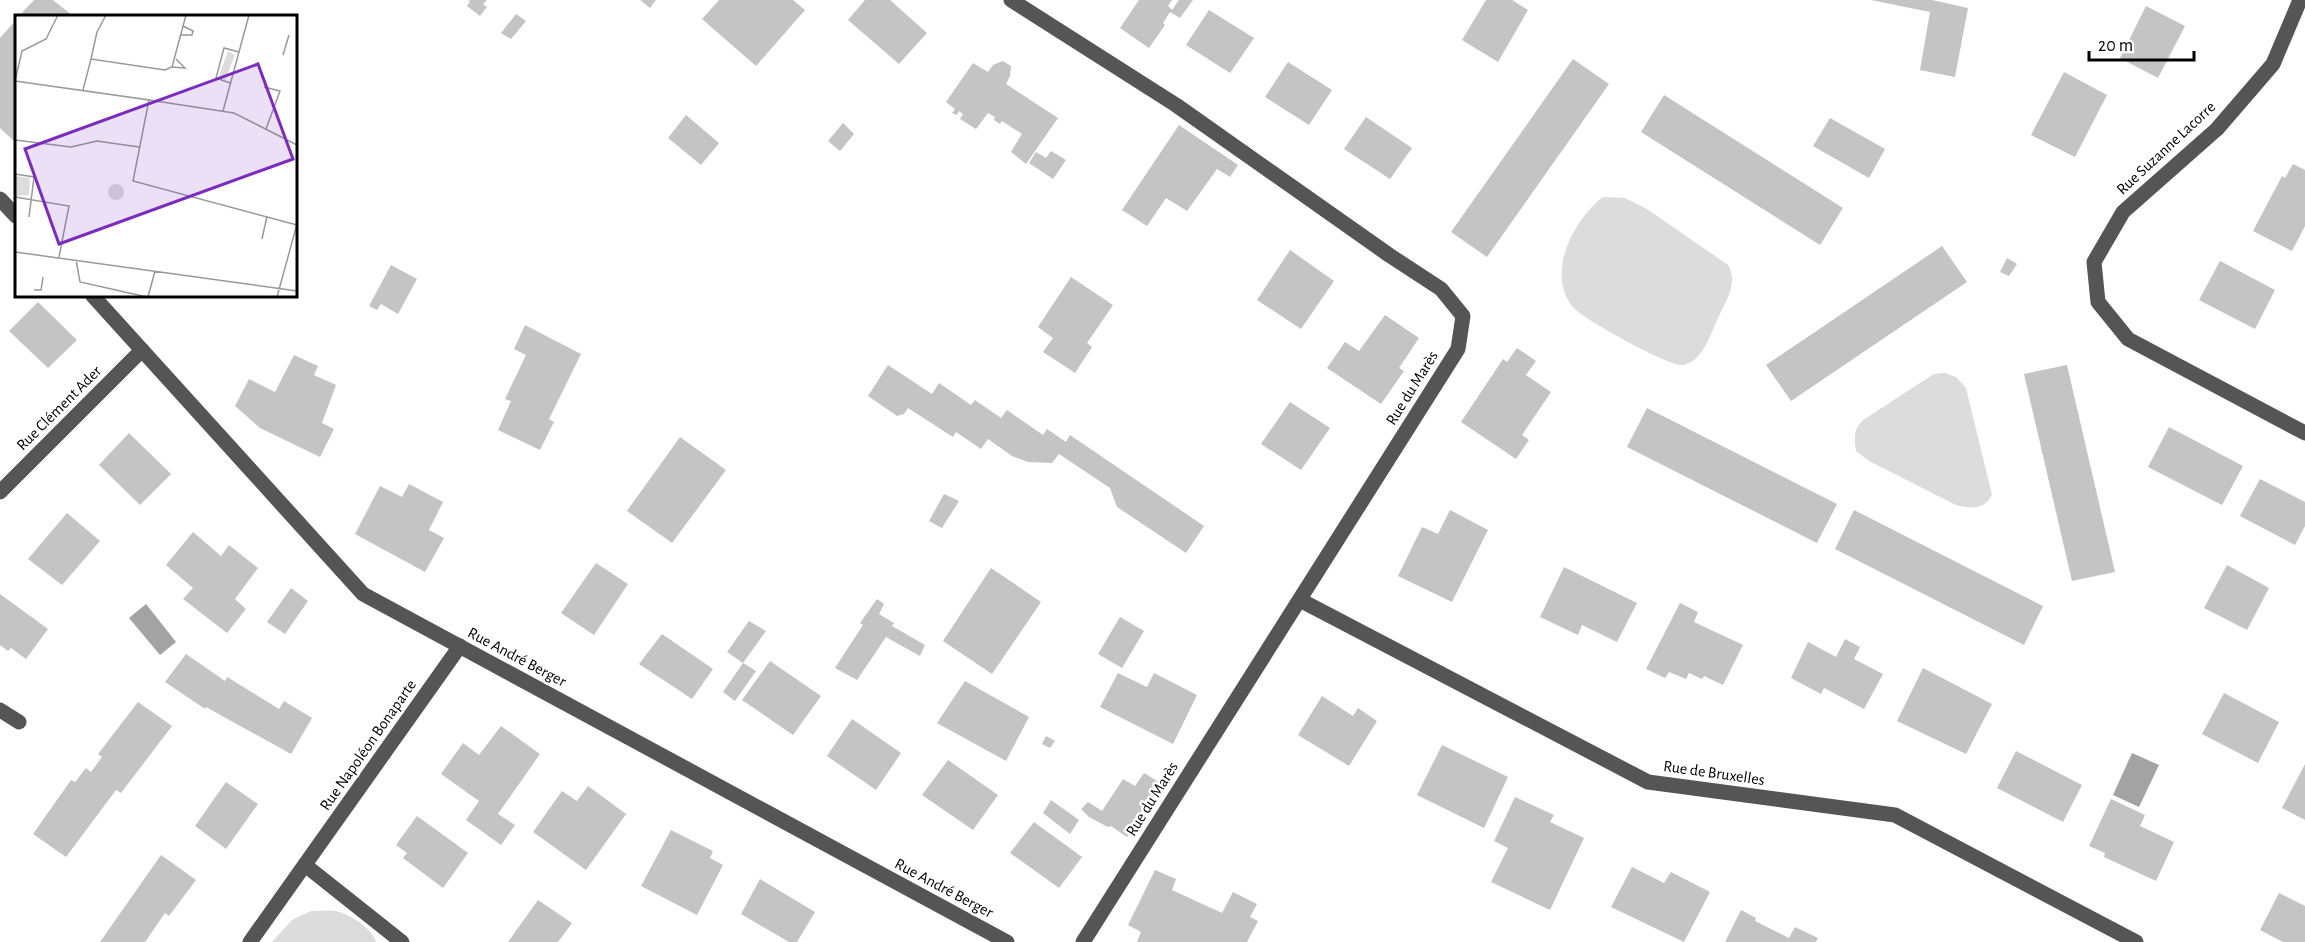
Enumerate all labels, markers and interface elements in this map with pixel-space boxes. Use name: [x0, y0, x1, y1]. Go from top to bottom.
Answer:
inset map: [15, 15, 297, 297]
scale bar: [2089, 24, 2194, 62]
text: 20 m: [2098, 37, 2133, 55]
street label: Rue Suzanne Lacorre: [2114, 98, 2218, 198]
street label: Rue du Marès: [1383, 348, 1441, 428]
street label: Rue Clément Ader: [14, 362, 105, 453]
street label: Rue André Berger: [465, 624, 570, 690]
street label: Rue Napoléon Bonaparte: [317, 677, 419, 813]
street label: Rue de Bruxelles: [1662, 758, 1766, 788]
street label: Rue du Marès: [1123, 759, 1181, 839]
street label: Rue André Berger: [892, 855, 997, 921]

